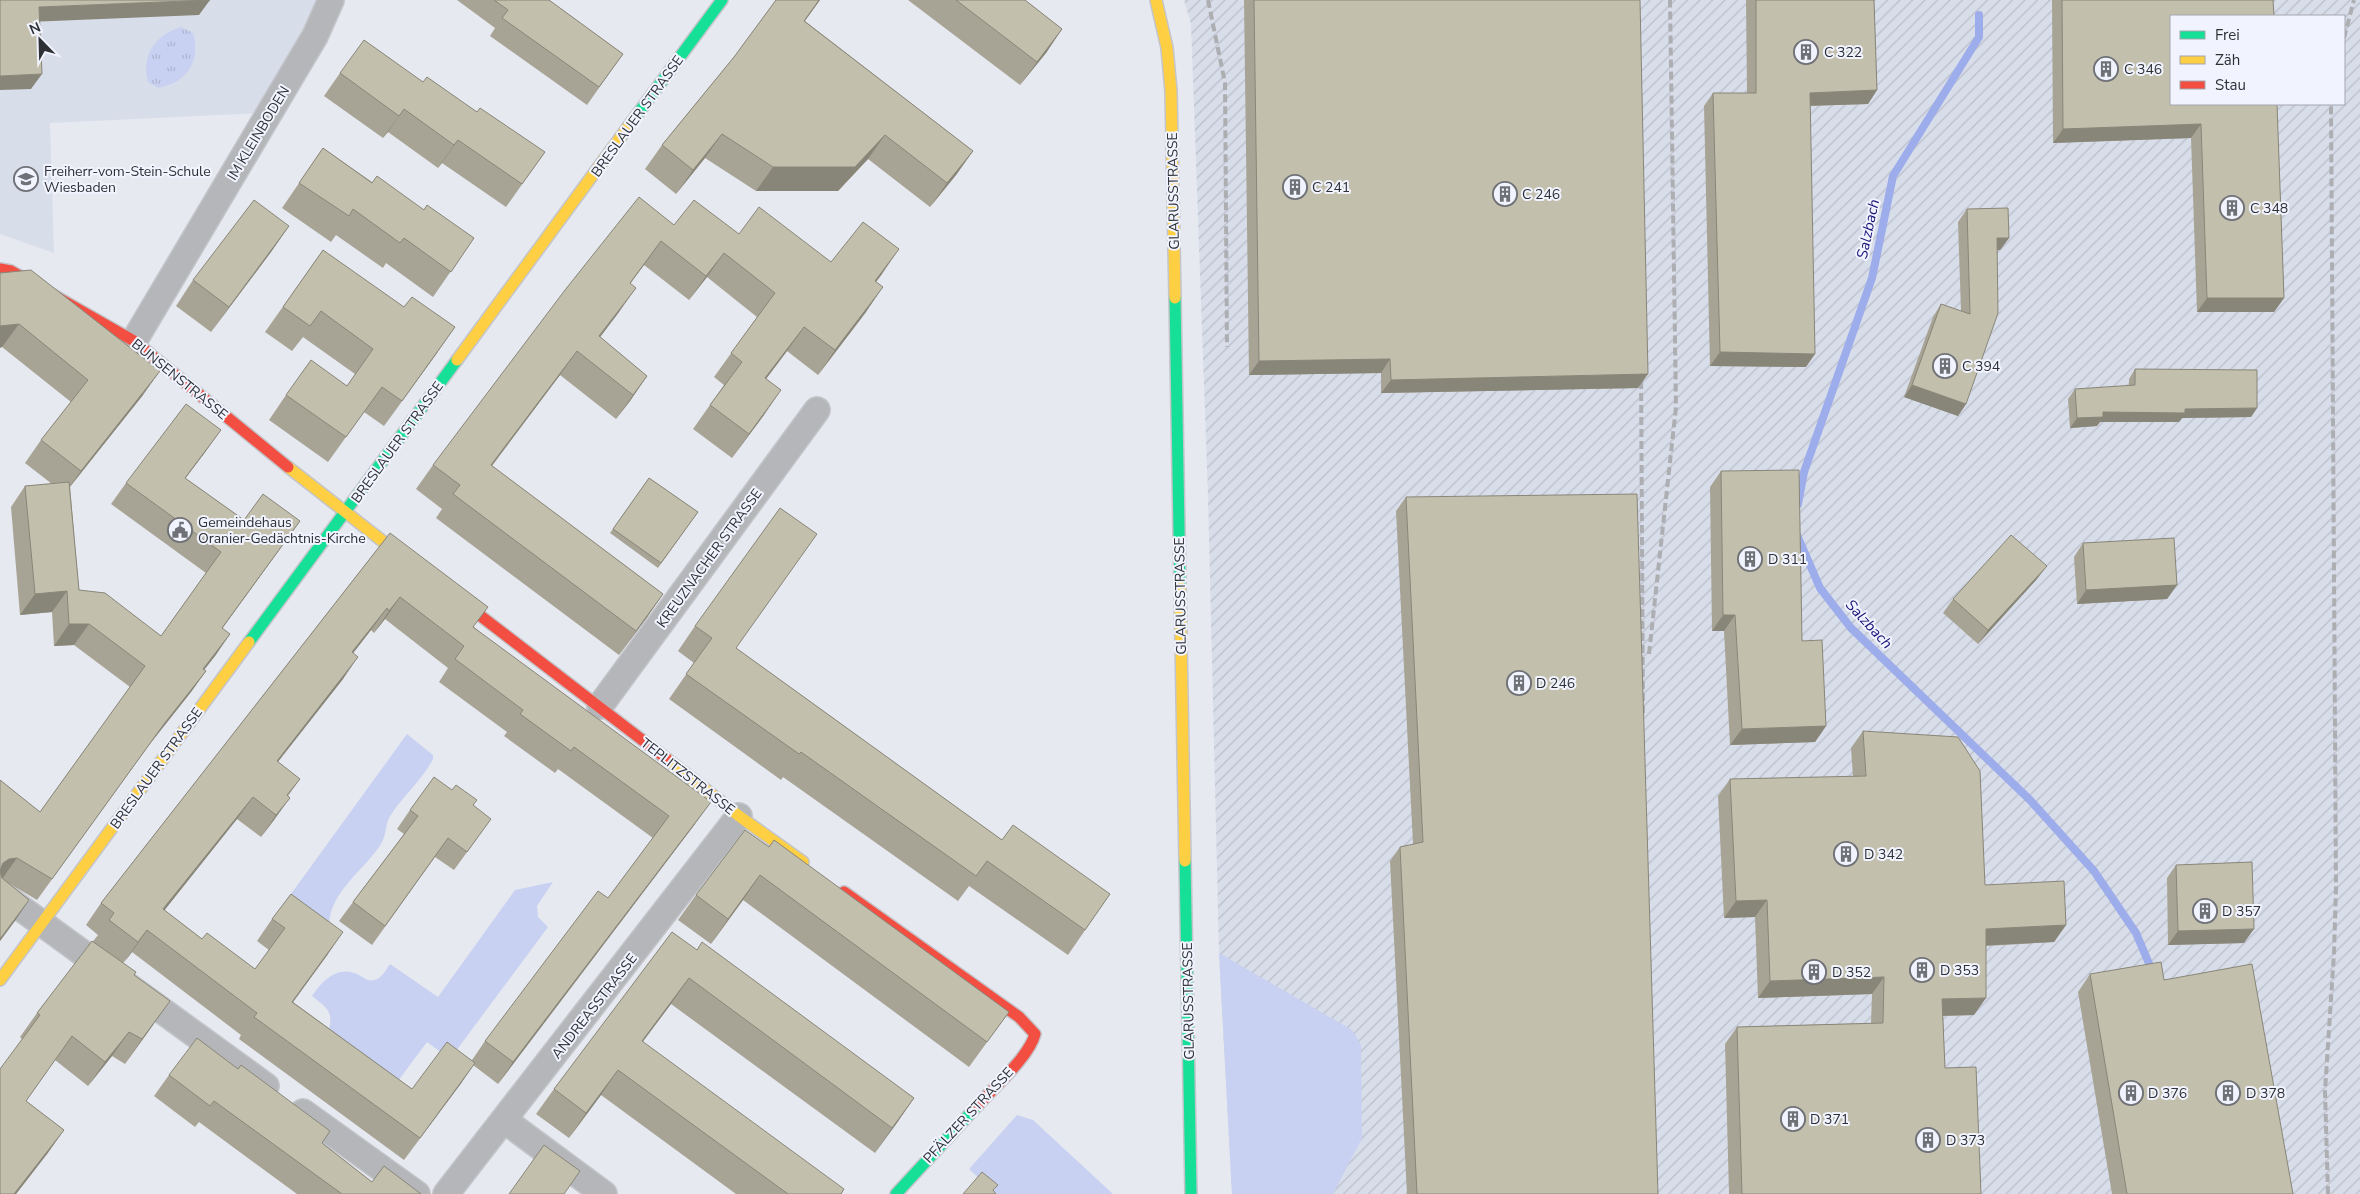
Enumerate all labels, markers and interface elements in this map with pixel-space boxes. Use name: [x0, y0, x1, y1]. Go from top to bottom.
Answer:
north arrow: [15, 15, 65, 65]
legend: [2170, 15, 2345, 105]
text: N: [27, 18, 44, 39]
text: Frei: [2215, 25, 2240, 45]
building icon: C 322: [1793, 39, 1819, 65]
place label: C 322: [1824, 43, 1862, 62]
text: Zäh: [2215, 50, 2240, 70]
street label: BRESLAUER STRASSE: [587, 52, 688, 181]
building icon: C 346: [2093, 56, 2119, 82]
place label: C 346: [2124, 60, 2162, 79]
text: Stau: [2215, 75, 2246, 95]
street label: IM KLEINBODEN: [223, 83, 294, 184]
street label: GLARUSSTRASSE: [1163, 132, 1184, 250]
place label: Freiherr-vom-Stein-Schule Wiesbaden: [44, 162, 211, 197]
school or university icon: Freiherr-vom-Stein-Schule Wiesbaden: [13, 166, 39, 192]
building icon: C 241: [1282, 174, 1308, 200]
place label: C 241: [1312, 178, 1350, 197]
building icon: C 246: [1492, 181, 1518, 207]
place label: C 246: [1522, 185, 1560, 204]
building icon: C 348: [2219, 195, 2245, 221]
water label: Salzbach: [1852, 197, 1884, 261]
place label: C 348: [2250, 199, 2288, 218]
street label: BUNSENSTRASSE: [128, 335, 232, 424]
building icon: C 394: [1932, 353, 1958, 379]
place label: C 394: [1962, 357, 2000, 376]
street label: BRESLAUER STRASSE: [347, 378, 448, 507]
street label: KREUZNACHER STRASSE: [652, 485, 766, 632]
place label: Gemeindehaus Oranier-Gedächtnis-Kirche: [198, 513, 366, 548]
public building icon: Gemeindehaus Oranier-Gedächtnis-Kirche: [167, 517, 193, 543]
street label: GLARUSSTRASSE: [1170, 537, 1191, 655]
building icon: D 311: [1737, 546, 1763, 572]
place label: D 311: [1768, 550, 1807, 569]
water label: Salzbach: [1841, 595, 1897, 653]
building icon: D 246: [1506, 670, 1532, 696]
place label: D 246: [1536, 674, 1575, 693]
street label: BRESLAUER STRASSE: [106, 704, 207, 833]
street label: TEPLITZSTRASSE: [637, 734, 739, 819]
building icon: D 342: [1833, 841, 1859, 867]
place label: D 342: [1864, 845, 1903, 864]
building icon: D 357: [2192, 898, 2218, 924]
place label: D 357: [2222, 902, 2261, 921]
street label: GLARUSSTRASSE: [1178, 942, 1199, 1060]
street label: ANDREASSTRASSE: [547, 950, 641, 1063]
building icon: D 353: [1909, 957, 1935, 983]
building icon: D 352: [1801, 959, 1827, 985]
place label: D 353: [1940, 961, 1979, 980]
place label: D 352: [1832, 963, 1871, 982]
street label: PFÄLZER STRASSE: [919, 1063, 1018, 1167]
building icon: D 376: [2118, 1080, 2144, 1106]
building icon: D 378: [2215, 1080, 2241, 1106]
place label: D 376: [2148, 1084, 2187, 1103]
place label: D 378: [2246, 1084, 2285, 1103]
building icon: D 371: [1780, 1106, 1806, 1132]
place label: D 371: [1810, 1110, 1849, 1129]
building icon: D 373: [1915, 1127, 1941, 1153]
place label: D 373: [1946, 1131, 1985, 1150]

